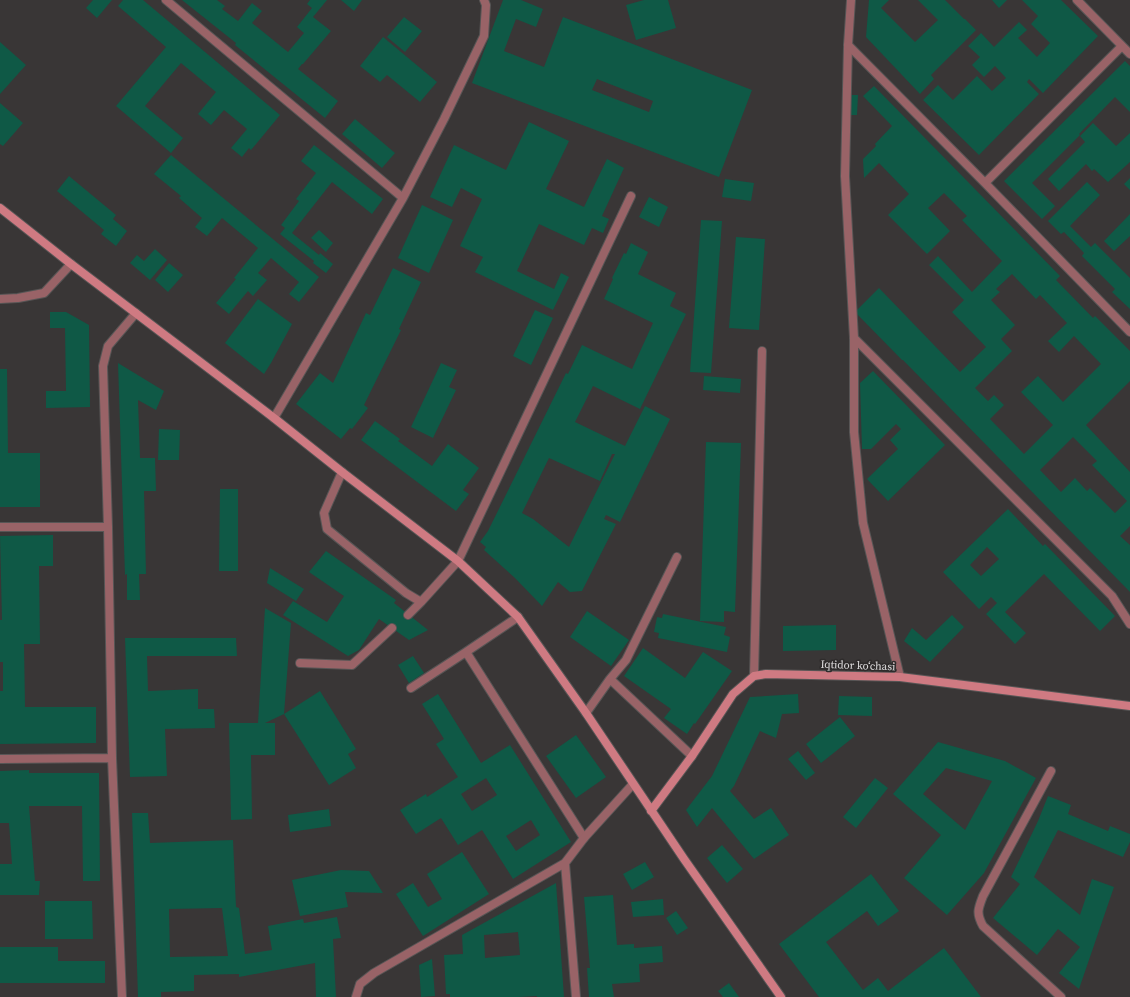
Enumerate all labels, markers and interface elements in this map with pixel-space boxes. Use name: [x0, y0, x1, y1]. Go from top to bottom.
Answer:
street label: Iqtidor koʻchasi: [820, 657, 896, 674]

